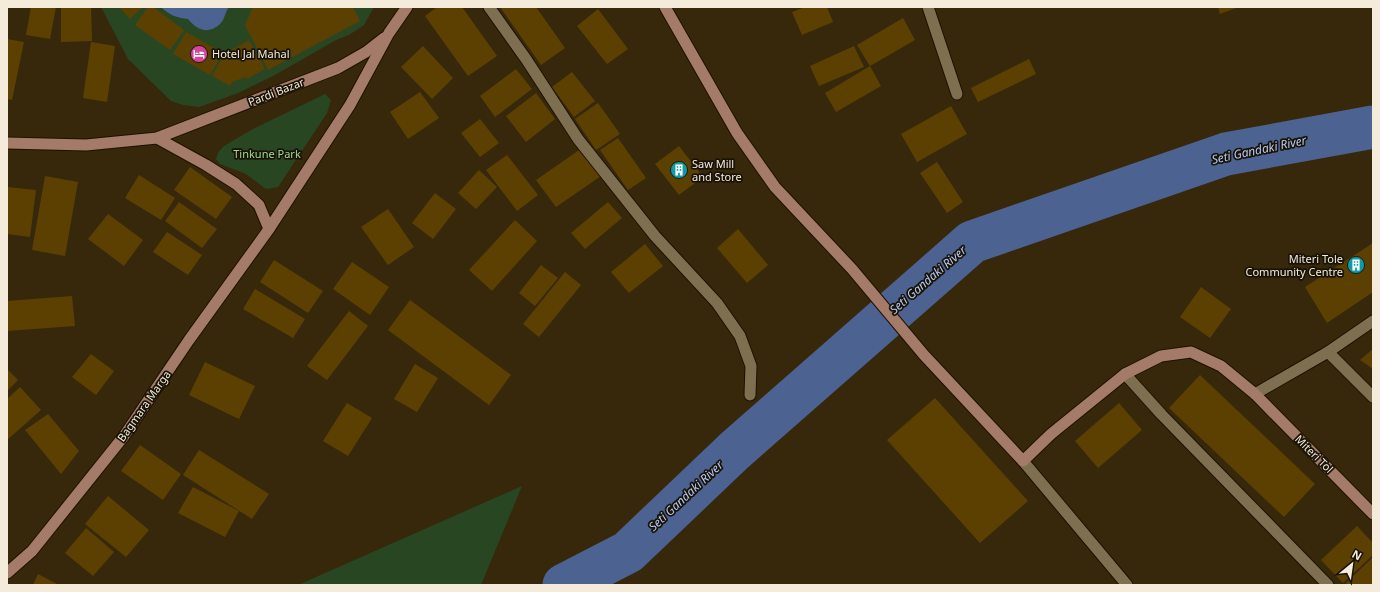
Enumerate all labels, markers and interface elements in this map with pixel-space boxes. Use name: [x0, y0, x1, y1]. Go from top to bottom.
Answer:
hotel icon: Hotel Jal Mahal: [189, 44, 209, 64]
place label: Hotel Jal Mahal: [212, 46, 290, 61]
street label: Pardi Bazar: [246, 74, 306, 109]
water label: Seti Gandaki River: [1210, 131, 1309, 168]
park label: Tinkune Park: [233, 146, 301, 161]
place label: Saw Mill and Store: [692, 156, 742, 184]
building icon: Saw Mill and Store: [669, 160, 689, 180]
water label: Seti Gandaki River: [886, 241, 971, 318]
place label: Miteri Tole Community Centre: [1245, 251, 1343, 279]
building icon: Miteri Tole Community Centre: [1346, 255, 1366, 275]
street label: Bagmara Marga: [114, 367, 174, 444]
street label: Miteri Tol: [1292, 431, 1337, 476]
water label: Seti Gandaki River: [645, 456, 728, 535]
north arrow: [1332, 544, 1372, 584]
text: N: [1350, 546, 1365, 564]

